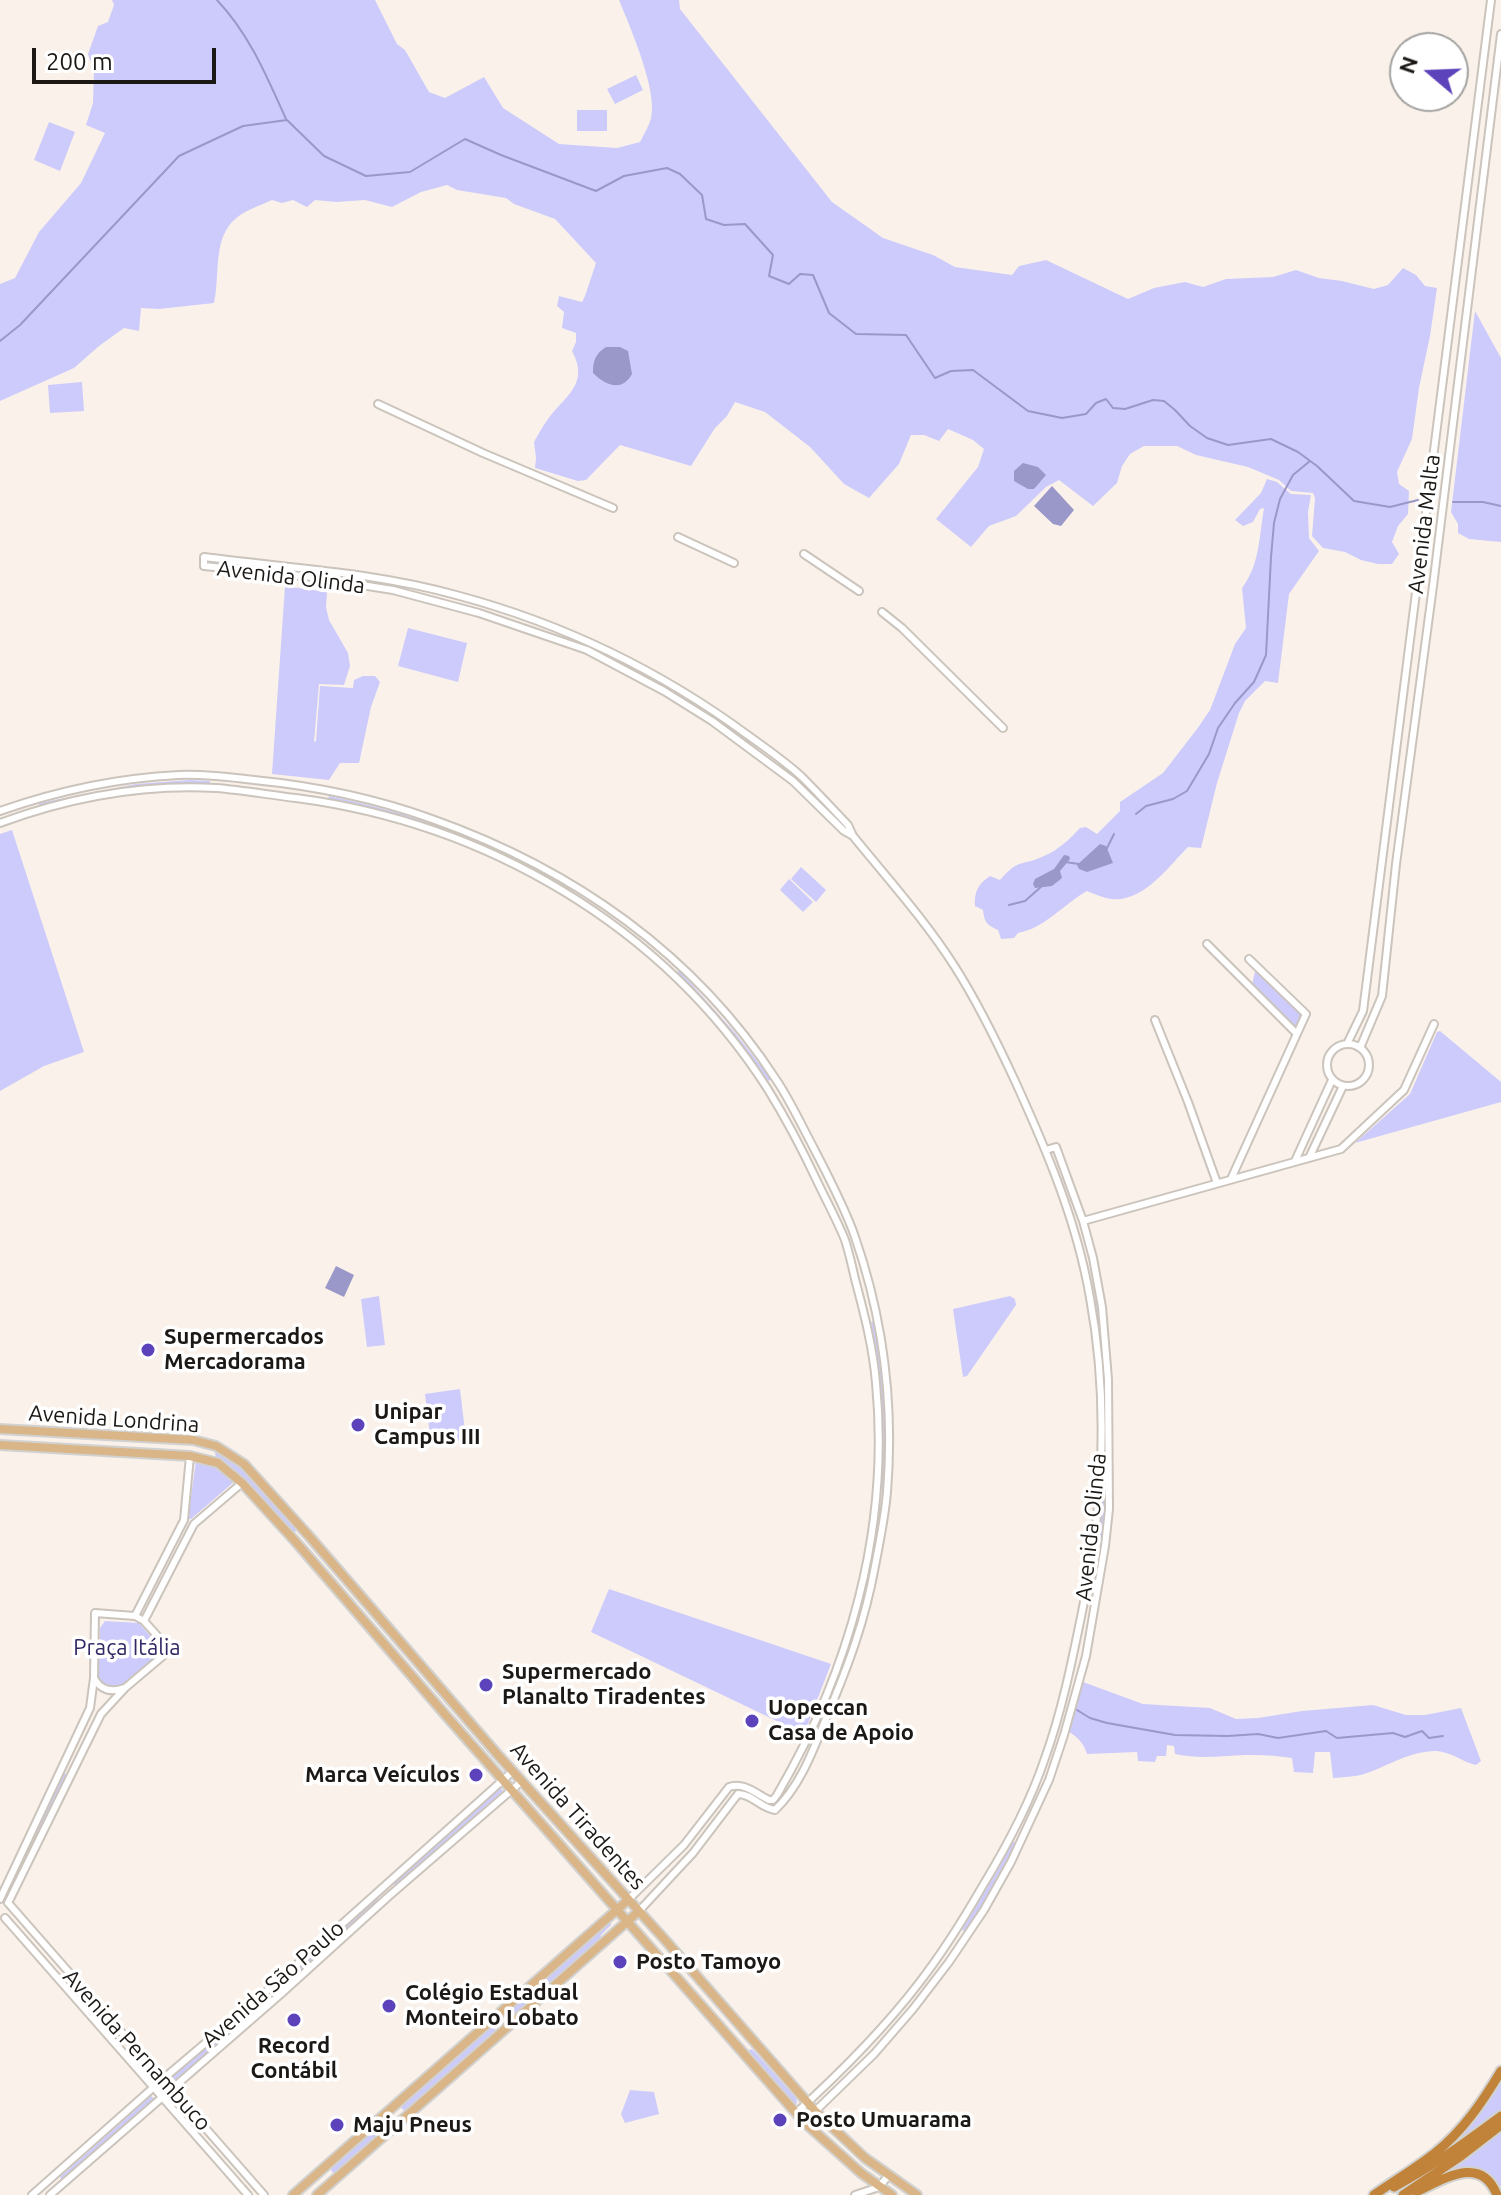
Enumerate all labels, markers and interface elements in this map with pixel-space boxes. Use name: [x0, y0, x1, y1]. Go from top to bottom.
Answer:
scale bar: [36, 32, 220, 82]
north arrow: [1389, 32, 1469, 112]
text: 200 m: [46, 48, 113, 75]
text: N: [1393, 53, 1422, 77]
street label: Avenida Malta: [1402, 453, 1446, 595]
street label: Avenida Olinda: [215, 555, 367, 599]
place label: Supermercados Mercadorama: [164, 1324, 324, 1376]
marker: Supermercados Mercadorama: [139, 1341, 157, 1359]
place label: Unipar Campus III: [374, 1399, 481, 1450]
street label: Avenida Londrina: [28, 1400, 200, 1438]
marker: Unipar Campus III: [349, 1416, 367, 1434]
street label: Avenida Olinda: [1070, 1452, 1112, 1602]
park label: Praça Itália: [73, 1635, 181, 1661]
place label: Supermercado Planalto Tiradentes: [502, 1659, 706, 1710]
marker: Supermercado Planalto Tiradentes: [477, 1676, 495, 1694]
place label: Uopeccan Casa de Apoio: [768, 1695, 914, 1746]
marker: Uopeccan Casa de Apoio: [743, 1712, 761, 1730]
street label: Avenida Tiradentes: [505, 1737, 651, 1895]
place label: Marca Veículos: [305, 1762, 460, 1788]
marker: Marca Veículos: [467, 1766, 485, 1784]
street label: Avenida São Paulo: [196, 1915, 350, 2053]
place label: Posto Tamoyo: [636, 1949, 781, 1975]
marker: Posto Tamoyo: [611, 1953, 629, 1971]
street label: Avenida Pernambuco: [57, 1964, 217, 2136]
place label: Colégio Estadual Monteiro Lobato: [405, 1980, 579, 2032]
marker: Colégio Estadual Monteiro Lobato: [380, 1997, 398, 2015]
marker: Record Contábil: [285, 2011, 303, 2029]
place label: Record Contábil: [250, 2033, 338, 2084]
place label: Posto Umuarama: [796, 2107, 972, 2133]
marker: Posto Umuarama: [771, 2111, 789, 2129]
place label: Maju Pneus: [353, 2112, 472, 2138]
marker: Maju Pneus: [328, 2116, 346, 2134]

